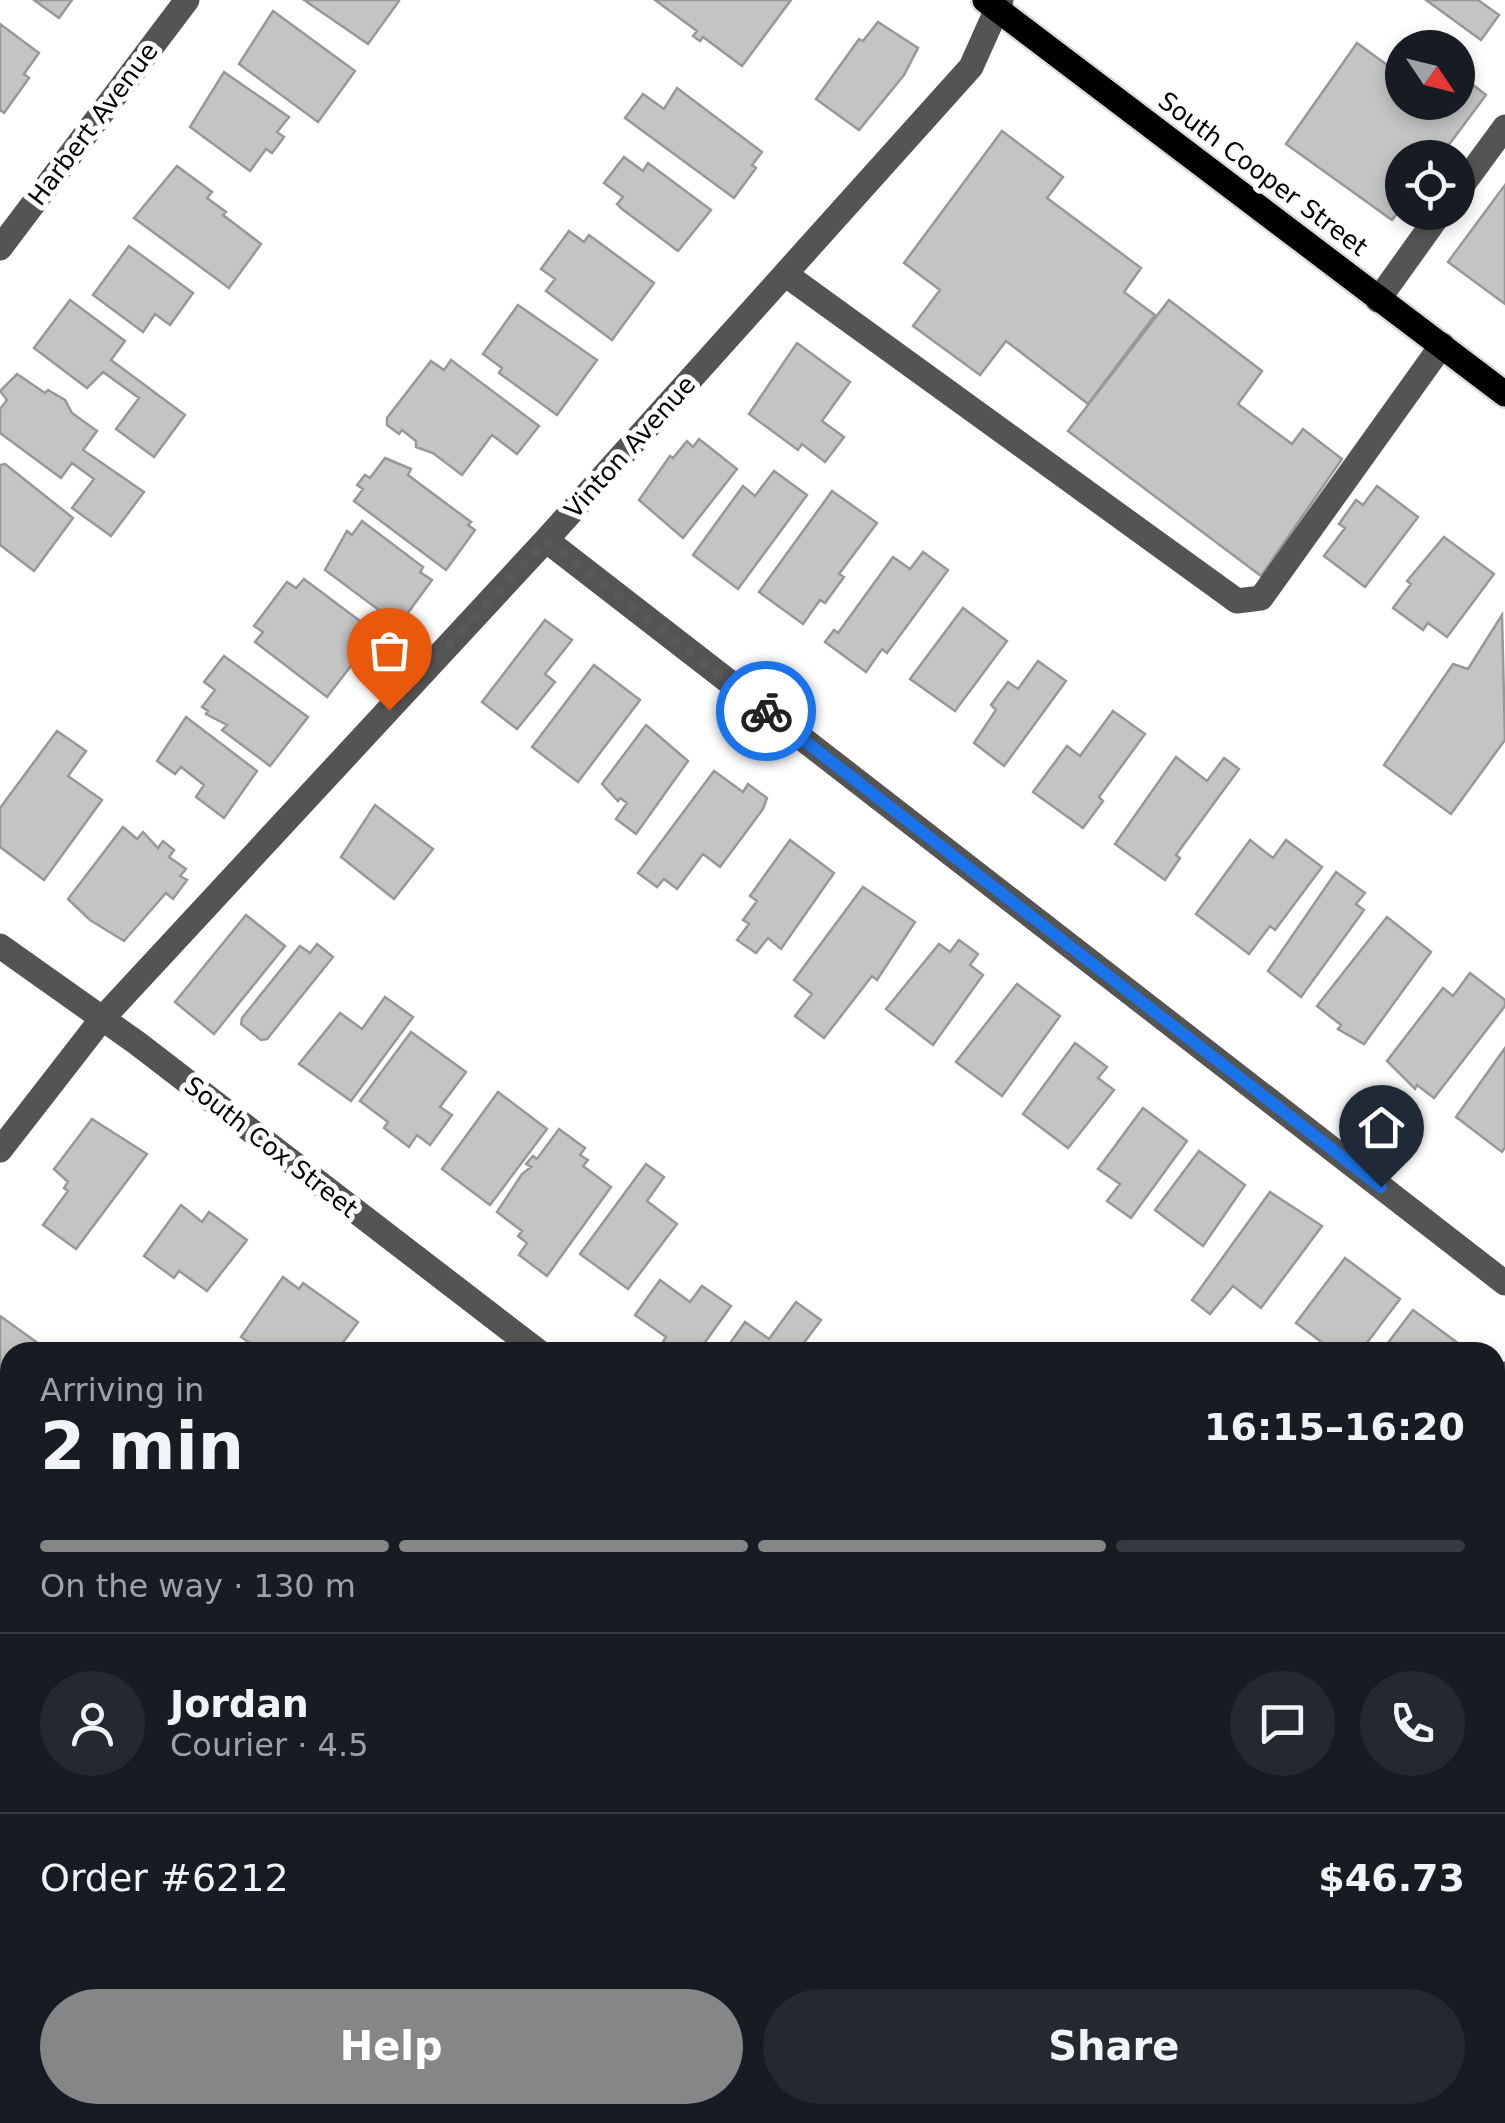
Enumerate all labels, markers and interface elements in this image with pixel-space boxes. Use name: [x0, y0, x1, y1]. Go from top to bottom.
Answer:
north arrow: [1385, 30, 1475, 120]
map controls: [1385, 30, 1475, 230]
street label: Harbert Avenue: [22, 37, 164, 211]
street label: South Cooper Street: [1153, 86, 1373, 262]
button: locate: [1385, 140, 1475, 230]
street label: Vinton Avenue: [559, 370, 701, 524]
pin: [347, 608, 432, 711]
icon: bag: [362, 623, 417, 678]
courier: [716, 661, 816, 761]
icon: bike: [739, 684, 794, 739]
street label: South Cox Street: [179, 1071, 363, 1224]
pin: [1339, 1085, 1424, 1188]
icon: home: [1354, 1100, 1409, 1155]
text: Arriving in: [40, 1371, 204, 1409]
text: 16:15–16:20: [1204, 1405, 1465, 1449]
text: 2 min: [40, 1409, 244, 1484]
text: On the way · 130 m: [40, 1567, 356, 1605]
button: person: [40, 1671, 145, 1776]
button: chat: [1230, 1671, 1335, 1776]
button: phone: [1360, 1671, 1465, 1776]
text: Jordan: [170, 1682, 309, 1726]
text: Courier · 4.5: [170, 1726, 369, 1764]
text: Order #6212: [40, 1856, 289, 1900]
text: $46.73: [1318, 1856, 1465, 1900]
button: Help: [40, 1989, 743, 2104]
button: Share: [763, 1989, 1465, 2104]

